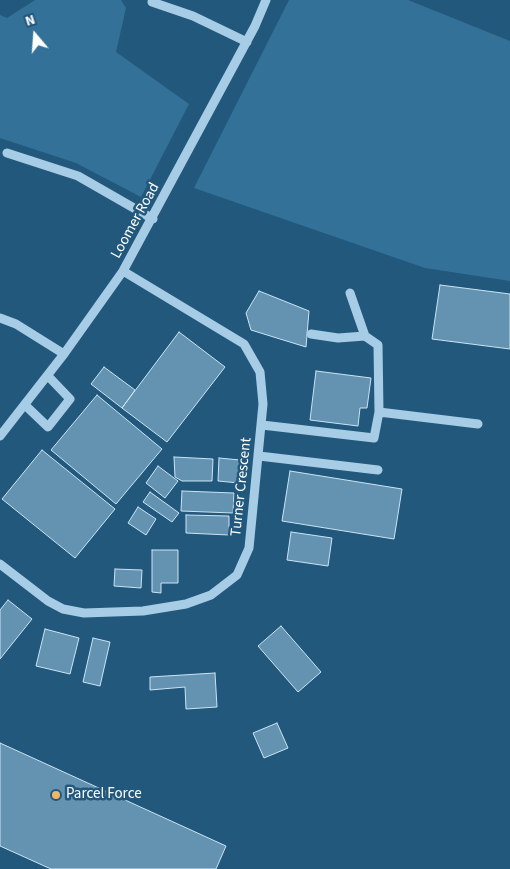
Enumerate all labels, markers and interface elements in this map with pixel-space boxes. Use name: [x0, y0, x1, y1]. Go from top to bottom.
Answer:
north arrow: [10, 10, 60, 60]
text: N: [23, 10, 38, 32]
street label: Loomer Road: [108, 180, 164, 262]
street label: Turner Crescent: [228, 437, 256, 537]
place label: Parcel Force: [66, 786, 142, 804]
marker: Parcel Force: [50, 789, 62, 801]

